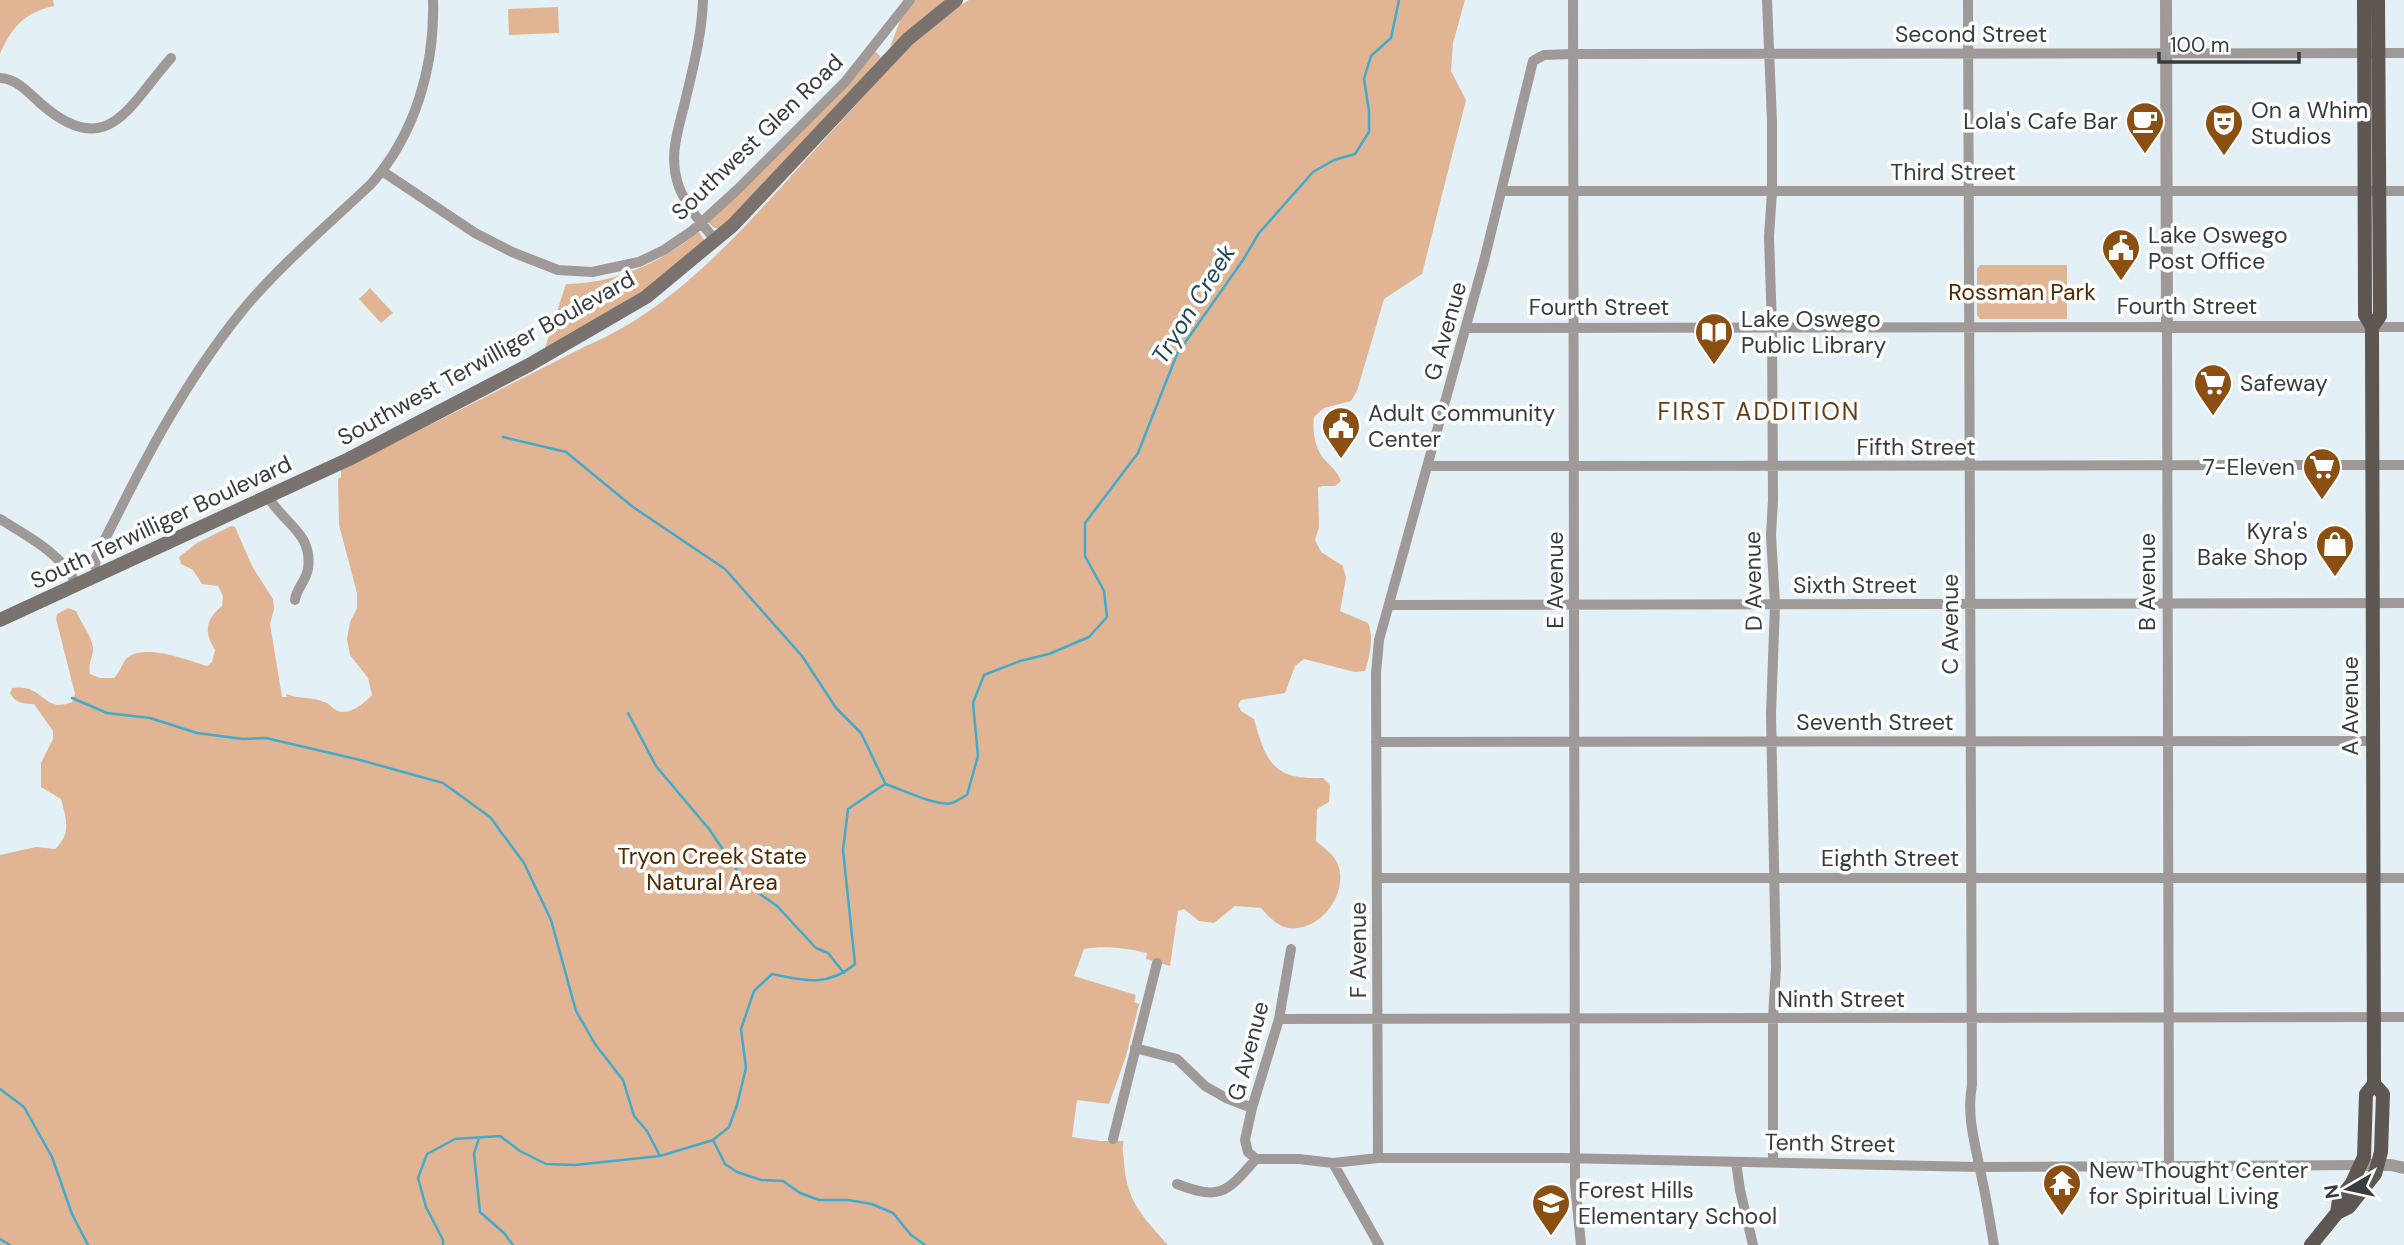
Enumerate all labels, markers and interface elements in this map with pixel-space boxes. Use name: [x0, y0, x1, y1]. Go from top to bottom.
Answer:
street label: Second Street: [1895, 19, 2047, 49]
scale bar: [2159, 21, 2299, 65]
text: 100 m: [2170, 31, 2230, 59]
street label: Southwest Glen Road: [665, 47, 849, 227]
place label: On a Whim Studios: [2251, 95, 2368, 151]
cafe icon: Lola's Cafe Bar: [2124, 100, 2166, 155]
theatre icon: On a Whim Studios: [2203, 102, 2245, 157]
place label: Lola's Cafe Bar: [1963, 106, 2118, 136]
street label: Third Street: [1890, 157, 2016, 187]
place label: Lake Oswego Post Office: [2148, 220, 2288, 276]
public building icon: Lake Oswego Post Office: [2100, 227, 2142, 282]
water label: Tryon Creek: [1144, 238, 1242, 369]
street label: Southwest Terwilliger Boulevard: [332, 264, 640, 452]
park label: Rossman Park: [1948, 277, 2096, 307]
street label: G Avenue: [1417, 278, 1473, 384]
street label: Fourth Street: [2117, 291, 2257, 321]
street label: Fourth Street: [1529, 292, 1669, 322]
place label: Lake Oswego Public Library: [1741, 304, 1886, 360]
library icon: Lake Oswego Public Library: [1693, 311, 1735, 366]
supermarket icon: Safeway: [2192, 362, 2234, 417]
place label: Safeway: [2240, 368, 2328, 398]
district label: FIRST ADDITION: [1658, 396, 1860, 427]
place label: Adult Community Center: [1368, 398, 1556, 454]
public building icon: Adult Community Center: [1320, 405, 1362, 460]
street label: Fifth Street: [1856, 432, 1976, 462]
supermarket icon: 7-Eleven: [2301, 446, 2343, 501]
street label: South Terwilliger Boulevard: [26, 448, 296, 596]
place label: 7-Eleven: [2203, 452, 2295, 482]
place label: Kyra's Bake Shop: [2197, 516, 2308, 572]
shop icon: Kyra's Bake Shop: [2314, 523, 2356, 578]
street label: E Avenue: [1540, 531, 1570, 629]
street label: D Avenue: [1737, 531, 1769, 631]
street label: B Avenue: [2132, 533, 2162, 631]
street label: Sixth Street: [1793, 570, 1917, 600]
street label: C Avenue: [1935, 574, 1965, 674]
street label: A Avenue: [2335, 656, 2365, 756]
street label: Seventh Street: [1796, 707, 1954, 737]
park label: Tryon Creek State Natural Area: [617, 841, 807, 897]
street label: Eighth Street: [1821, 843, 1959, 873]
street label: F Avenue: [1343, 902, 1373, 998]
street label: Ninth Street: [1777, 984, 1905, 1014]
street label: G Avenue: [1220, 998, 1276, 1104]
street label: Tenth Street: [1764, 1127, 1896, 1159]
north arrow: [2313, 1154, 2383, 1224]
place label: New Thought Center for Spiritual Living: [2089, 1155, 2308, 1211]
temple icon: New Thought Center for Spiritual Living: [2041, 1162, 2083, 1217]
place label: Forest Hills Elementary School: [1578, 1175, 1777, 1231]
school or university icon: Forest Hills Elementary School: [1530, 1182, 1572, 1237]
text: N: [2318, 1183, 2345, 1200]

